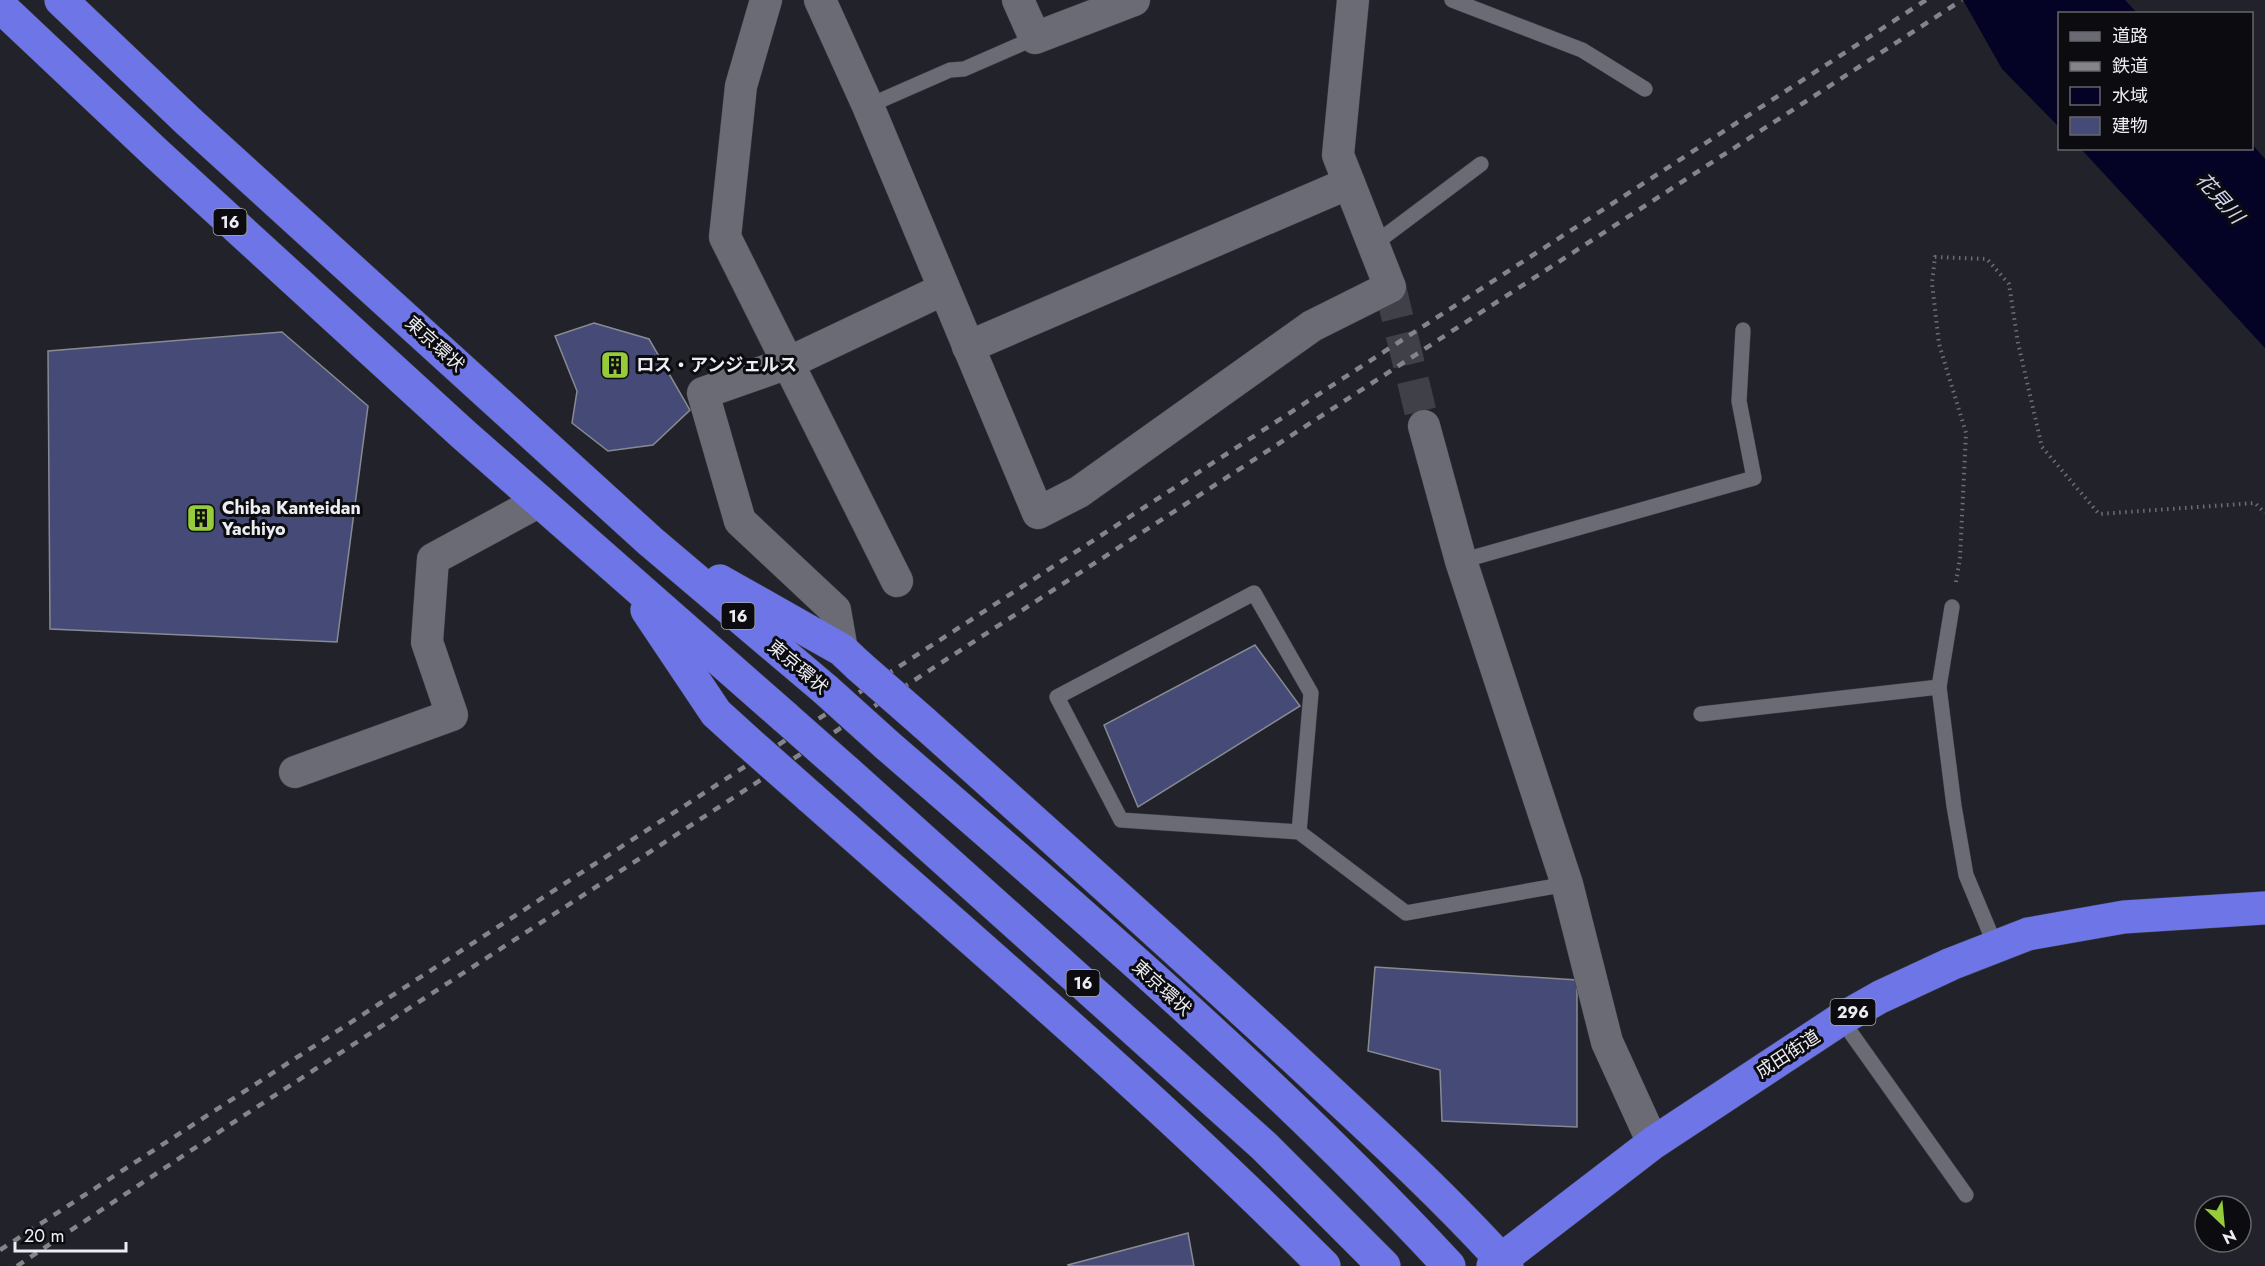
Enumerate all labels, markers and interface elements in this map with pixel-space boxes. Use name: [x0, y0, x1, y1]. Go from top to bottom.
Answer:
legend: [2058, 12, 2253, 150]
text: 道路: [2112, 23, 2148, 49]
text: 鉄道: [2112, 53, 2148, 79]
text: 水域: [2112, 83, 2148, 109]
text: 建物: [2112, 113, 2148, 139]
water label: 花見川: [2189, 166, 2252, 232]
road number: 16: [214, 209, 246, 235]
street label: 東京環状: [400, 310, 470, 378]
building icon: ロス・アンジェルス: [599, 349, 631, 381]
place label: ロス・アンジェルス: [636, 352, 797, 378]
place label: Chiba Kanteidan Yachiyo: [221, 495, 361, 542]
building icon: Chiba Kanteidan Yachiyo: [185, 502, 217, 534]
road number: 16: [722, 603, 754, 629]
street label: 東京環状: [762, 634, 834, 700]
street label: 東京環状: [1127, 954, 1197, 1022]
road number: 16: [1066, 970, 1100, 996]
road number: 296: [1830, 999, 1876, 1025]
street label: 成田街道: [1751, 1023, 1825, 1085]
north arrow: [2193, 1194, 2253, 1254]
scale bar: [15, 1215, 126, 1253]
text: 20 m: [24, 1223, 64, 1249]
text: N: [2219, 1224, 2240, 1250]

